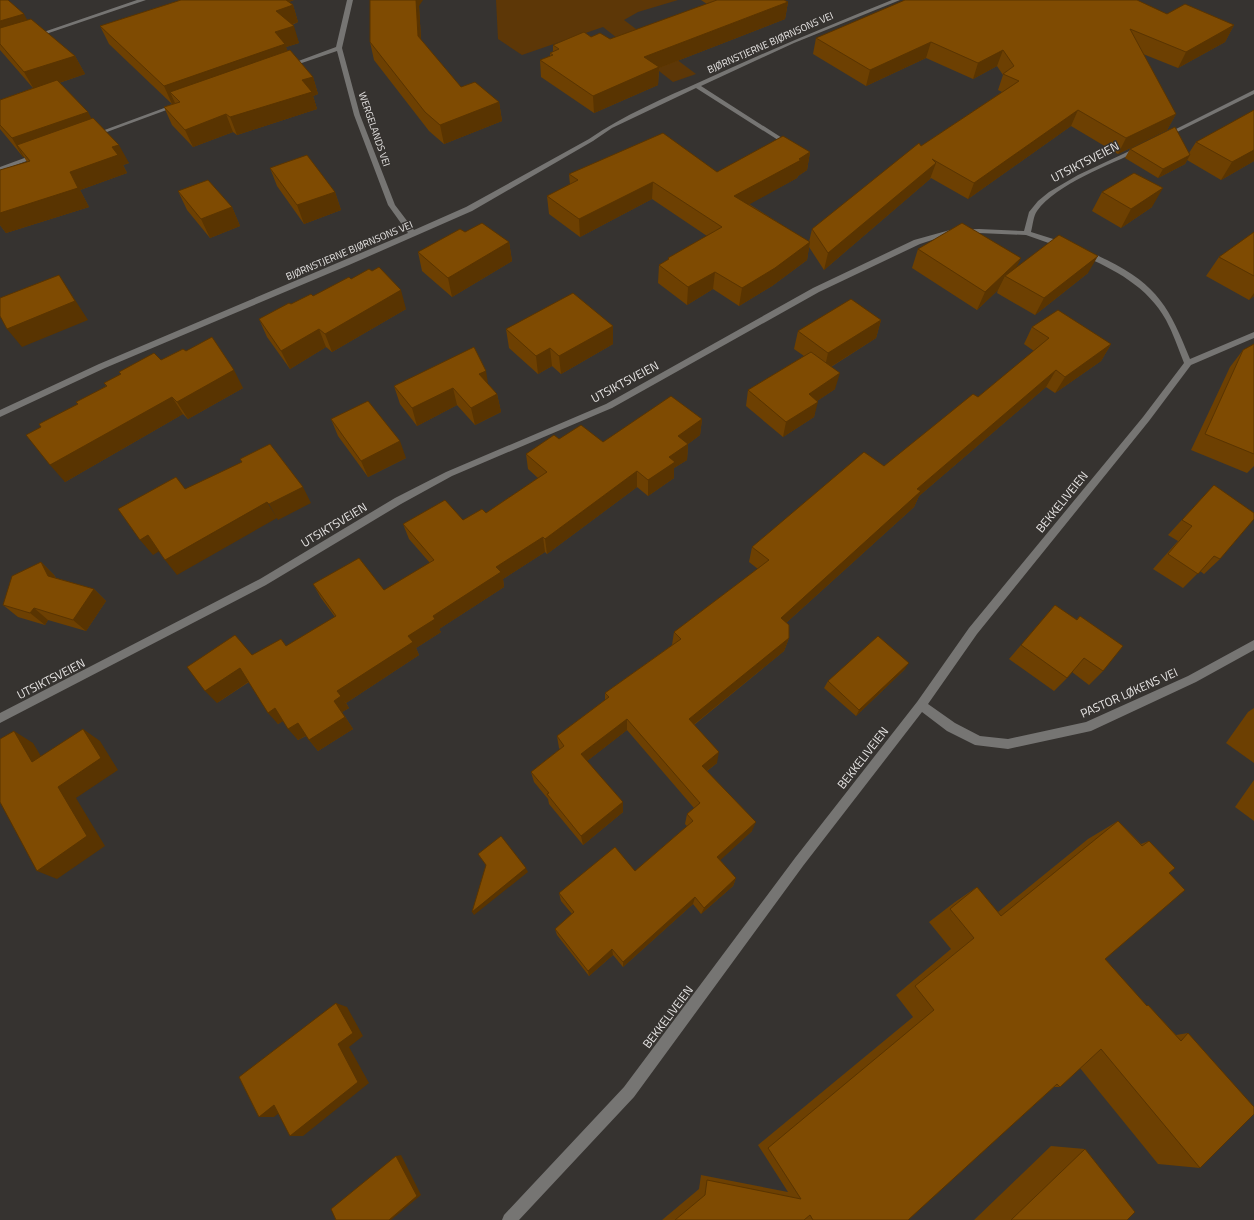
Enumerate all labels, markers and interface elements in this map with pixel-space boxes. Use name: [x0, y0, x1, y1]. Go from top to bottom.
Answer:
street label: BJØRNSTJERNE BJØRNSONS VEI: [705, 8, 836, 77]
street label: WERGELANDS VEI: [355, 90, 394, 168]
street label: UTSIKTSVEIEN: [1047, 136, 1122, 187]
street label: BJØRNSTJERNE BJØRNSONS VEI: [283, 217, 415, 284]
street label: UTSIKTSVEIEN: [587, 356, 662, 407]
street label: BEKKELIVEIEN: [1031, 467, 1092, 537]
street label: UTSIKTSVEIEN: [297, 497, 371, 552]
street label: UTSIKTSVEIEN: [13, 653, 88, 704]
street label: PASTOR LØKENS VEI: [1077, 662, 1181, 723]
street label: BEKKELIVEIEN: [832, 723, 893, 793]
street label: BEKKELIVEIEN: [638, 981, 698, 1052]

